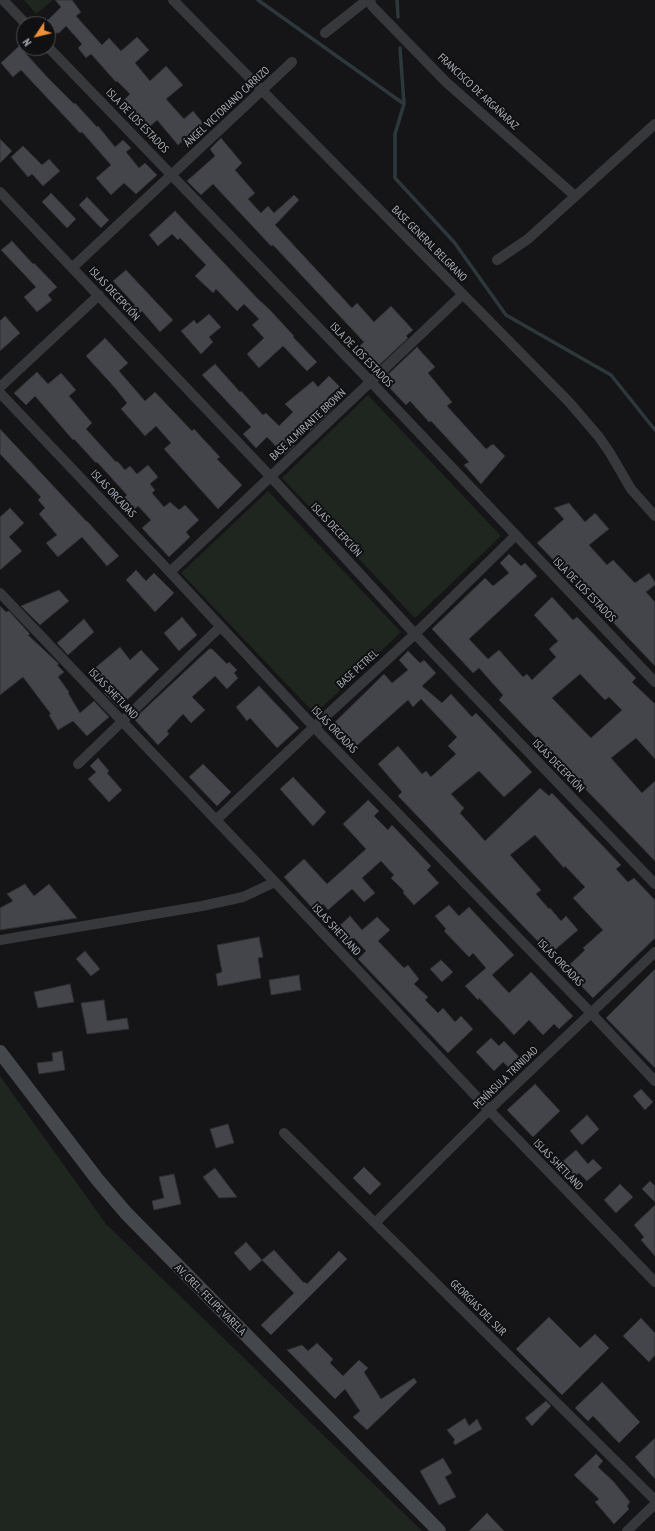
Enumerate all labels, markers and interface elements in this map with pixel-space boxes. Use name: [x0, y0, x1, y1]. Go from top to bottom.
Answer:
north arrow: [16, 16, 56, 56]
text: N: [20, 36, 34, 49]
street label: FRANCISCO DE ARGAÑARAZ: [435, 51, 521, 133]
street label: ÁNGEL VICTORIANO CARRIZO: [181, 64, 273, 150]
street label: ISLA DE LOS ESTADOS: [103, 86, 171, 156]
street label: BASE GENERAL BELGRANO: [388, 203, 470, 285]
street label: ISLAS DECEPCIÓN: [86, 264, 142, 324]
street label: ISLA DE LOS ESTADOS: [327, 320, 395, 390]
street label: BASE ALMIRANTE BROWN: [267, 386, 349, 464]
street label: ISLAS ORCADAS: [88, 467, 138, 521]
street label: ISLAS DECEPCIÓN: [308, 500, 364, 560]
street label: ISLA DE LOS ESTADOS: [550, 555, 618, 625]
street label: BASE PETREL: [335, 647, 381, 691]
street label: ISLAS SHETLAND: [85, 666, 141, 722]
street label: ISLAS ORCADAS: [308, 704, 360, 756]
street label: ISLAS DECEPCIÓN: [529, 737, 587, 795]
street label: ISLAS SHETLAND: [309, 901, 363, 959]
street label: ISLAS ORCADAS: [534, 937, 586, 989]
street label: PENÍNSULA TRINIDAD: [471, 1044, 541, 1112]
street label: ISLAS SHETLAND: [530, 1137, 586, 1193]
street label: AV. CREL. FELIPE VARELA: [172, 1262, 248, 1338]
street label: GEORGIAS DEL SUR: [447, 1277, 509, 1339]

